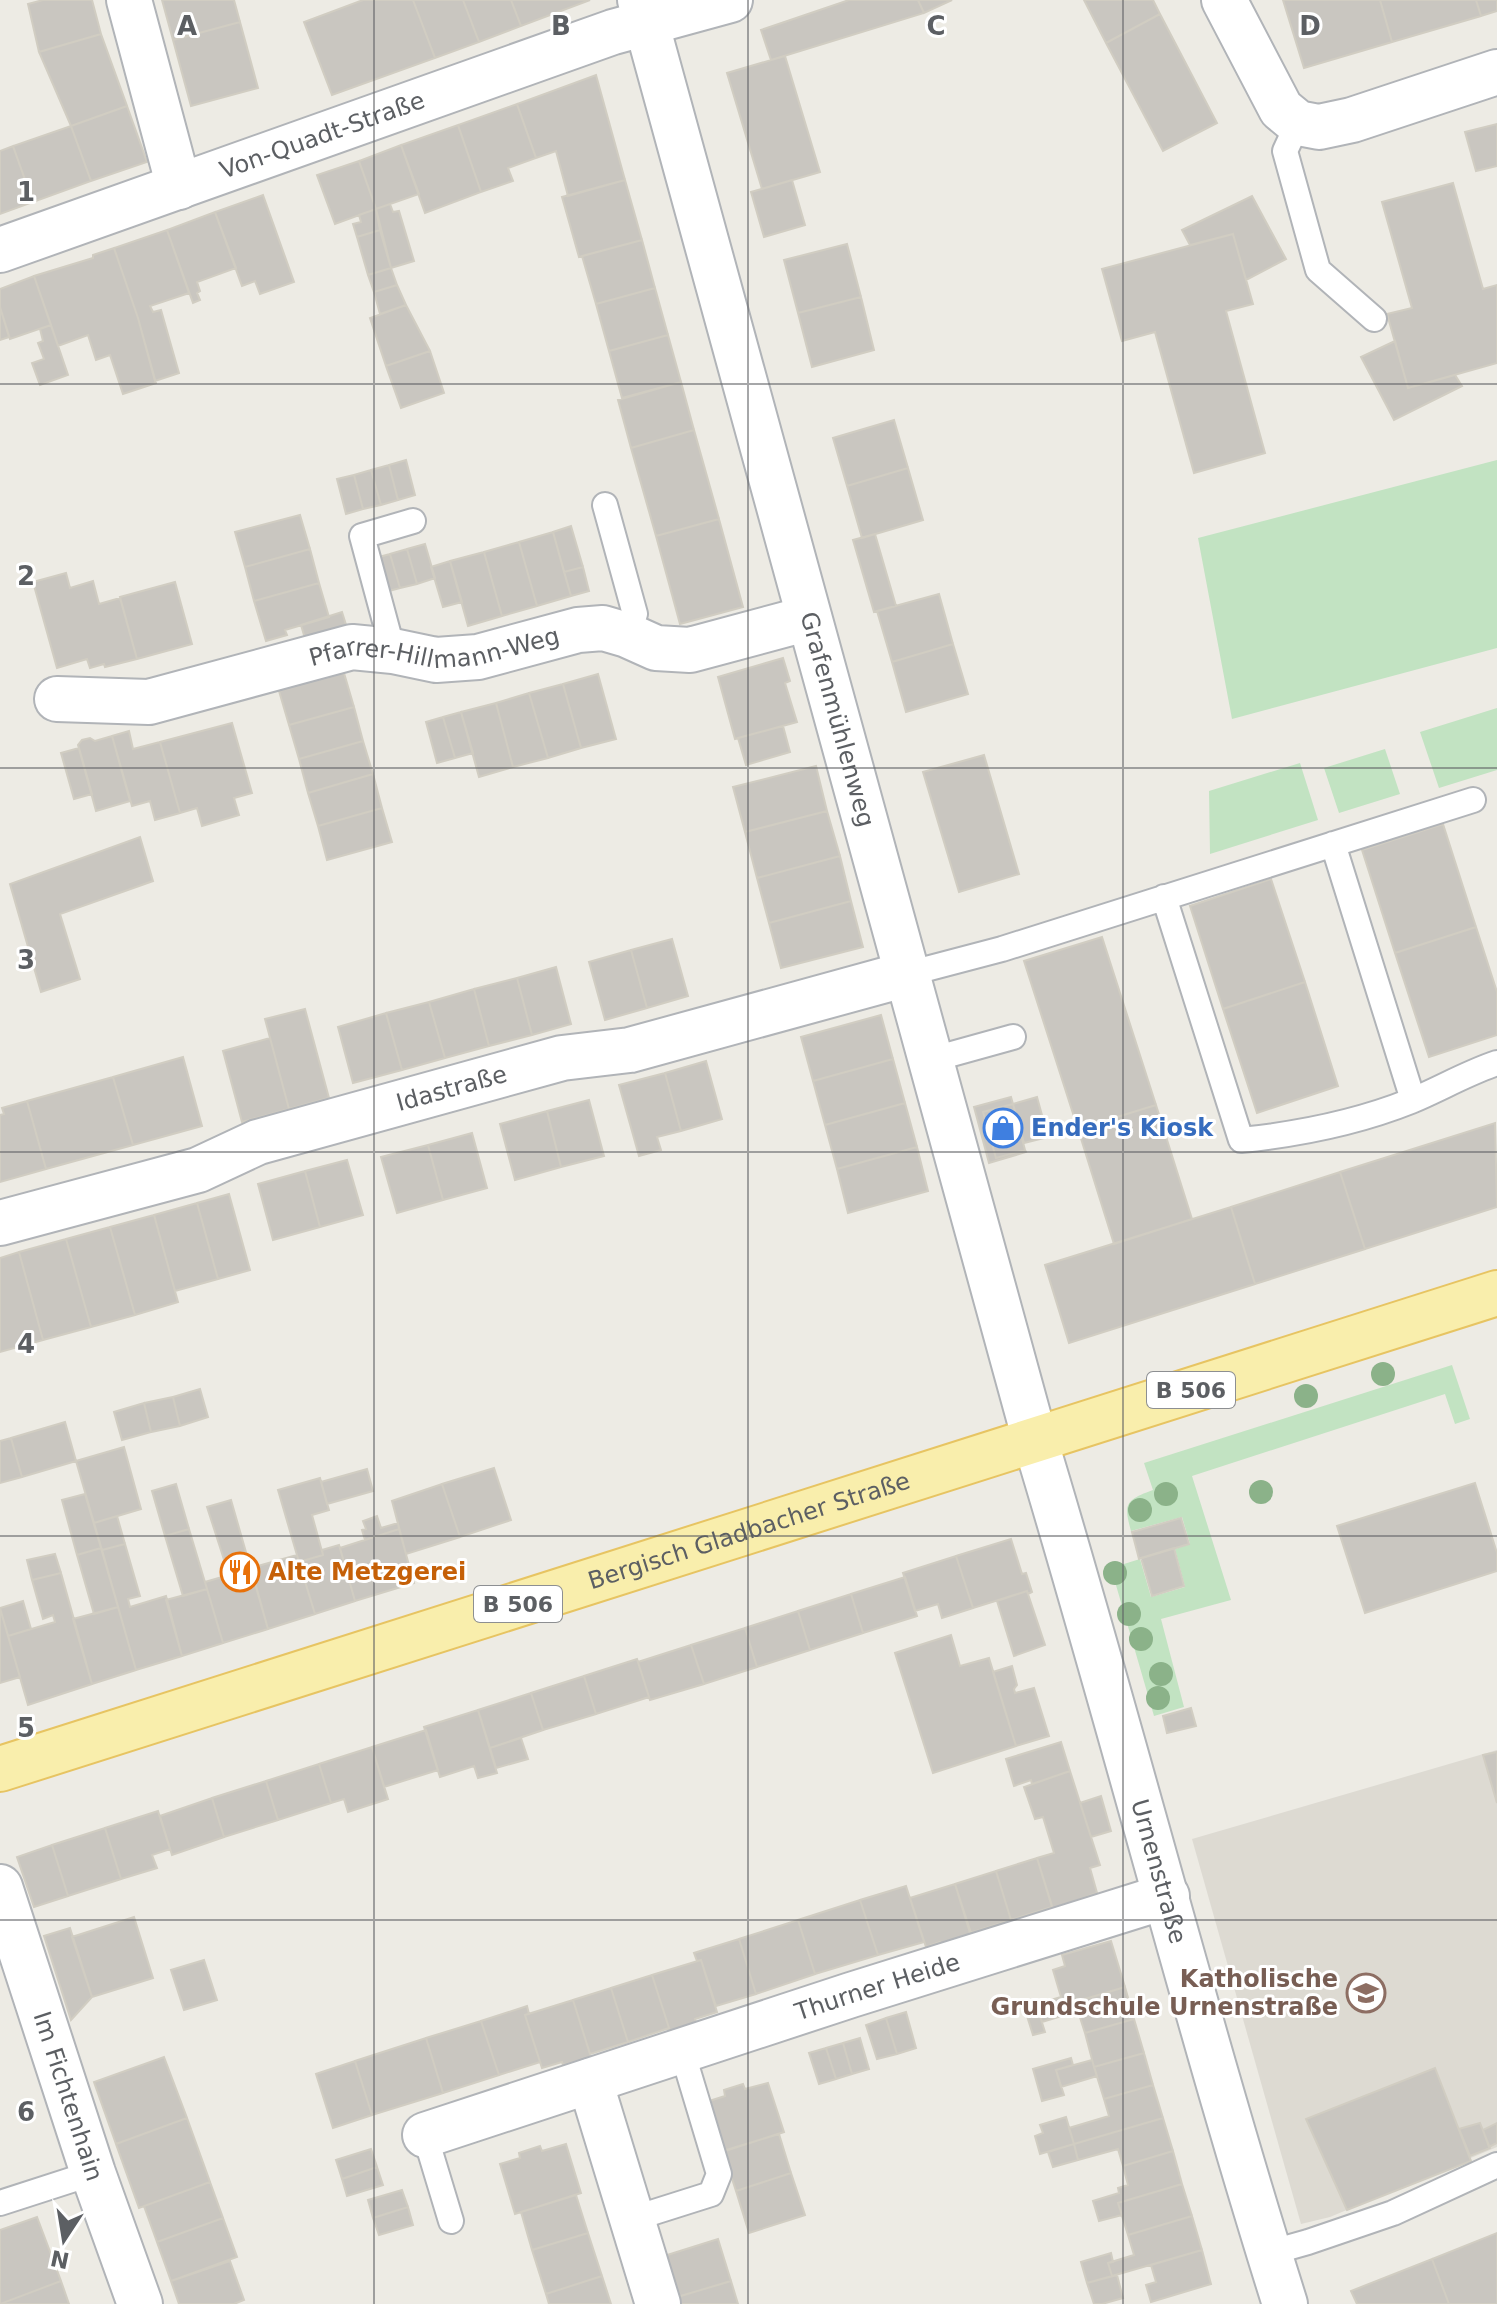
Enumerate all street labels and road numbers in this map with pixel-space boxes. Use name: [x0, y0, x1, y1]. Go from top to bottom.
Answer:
street label: Von-Quadt-Straße: [216, 86, 428, 185]
street label: Grafenmühlenweg: [795, 609, 880, 830]
street label: Pfarrer-Hillmann-Weg: [306, 622, 563, 674]
street label: Idastraße: [393, 1060, 510, 1117]
road number: B 506: [1147, 1372, 1235, 1408]
street label: Bergisch Gladbacher Straße: [585, 1467, 913, 1595]
road number: B 506: [474, 1586, 562, 1622]
street label: Urnenstraße: [1125, 1796, 1192, 1947]
street label: Thurner Heide: [790, 1948, 963, 2027]
street label: Im Fichtenhain: [27, 2008, 109, 2184]

